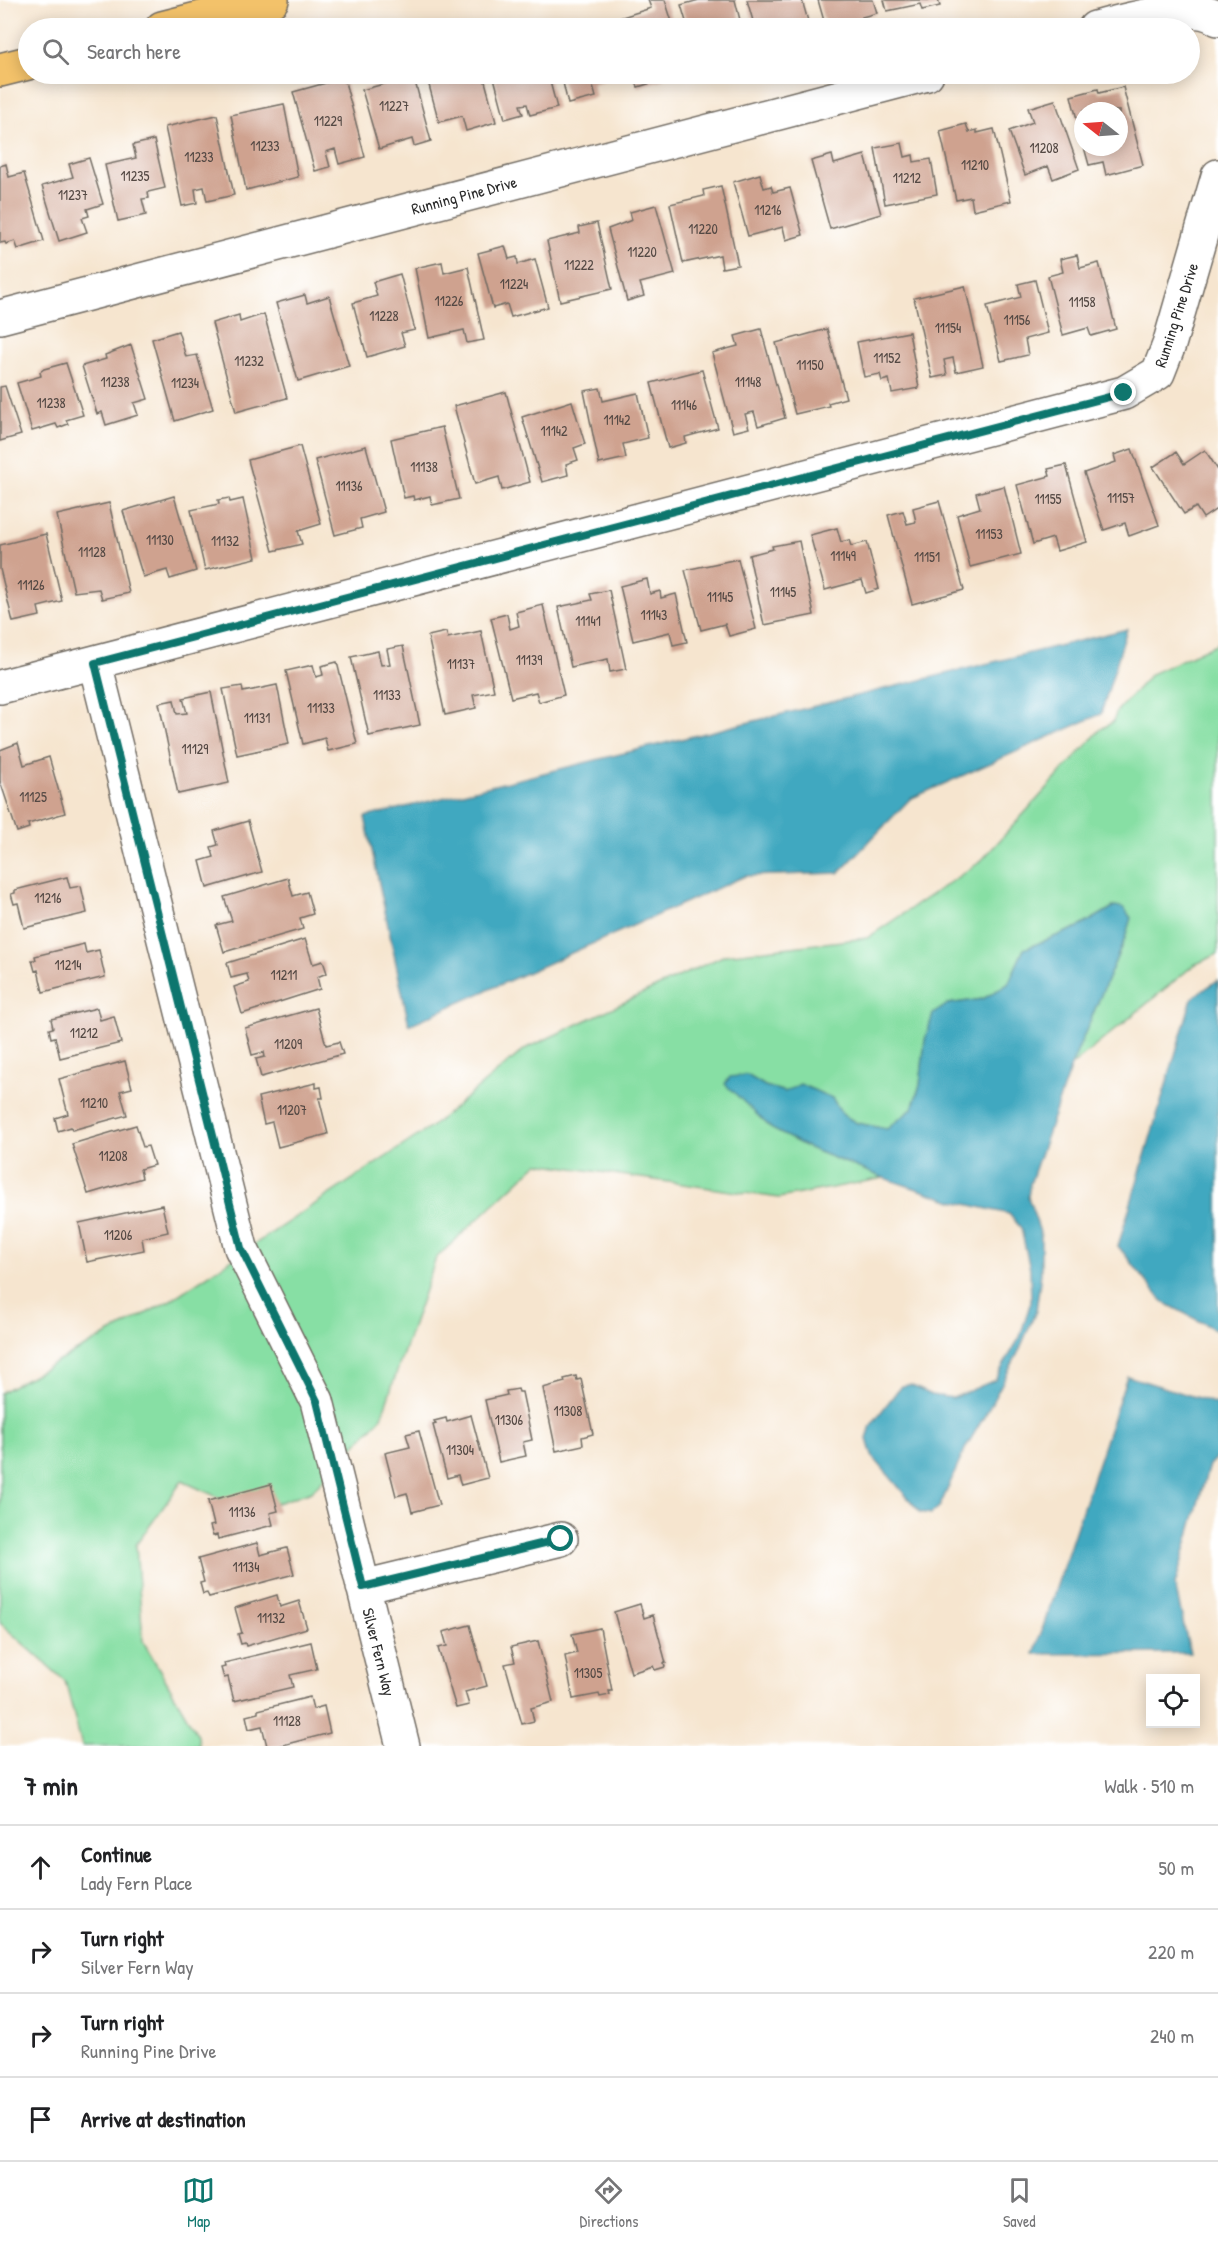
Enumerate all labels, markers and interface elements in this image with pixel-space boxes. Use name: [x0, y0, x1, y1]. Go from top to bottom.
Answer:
search box: [18, 18, 1200, 84]
icon: search: [39, 35, 72, 68]
text: Search here: [87, 36, 181, 66]
house number: 11227: [379, 96, 409, 115]
north arrow: [1074, 102, 1128, 156]
house number: 11229: [314, 111, 342, 130]
house number: 11233: [250, 136, 280, 155]
house number: 11208: [1029, 138, 1059, 157]
house number: 11233: [184, 147, 214, 166]
house number: 11210: [961, 155, 989, 174]
house number: 11235: [121, 166, 150, 185]
house number: 11212: [893, 168, 922, 187]
street label: Running Pine Drive: [409, 170, 520, 220]
house number: 11237: [58, 185, 88, 204]
house number: 11216: [754, 200, 782, 219]
house number: 11220: [688, 219, 718, 238]
house number: 11220: [627, 242, 657, 261]
house number: 11222: [564, 255, 594, 274]
street label: Running Pine Drive: [1149, 259, 1203, 370]
house number: 11224: [500, 274, 528, 293]
house number: 11226: [435, 291, 464, 310]
house number: 11158: [1068, 292, 1096, 311]
house number: 11228: [369, 306, 399, 325]
house number: 11156: [1004, 310, 1031, 329]
house number: 11154: [935, 318, 961, 337]
house number: 11152: [873, 348, 901, 367]
house number: 11232: [234, 351, 264, 370]
house number: 11150: [796, 355, 824, 374]
house number: 11238: [100, 372, 130, 391]
house number: 11148: [735, 372, 761, 391]
house number: 11234: [171, 373, 199, 392]
route end: [1110, 379, 1136, 405]
house number: 11238: [36, 393, 66, 412]
house number: 11146: [671, 395, 697, 414]
house number: 11142: [603, 410, 631, 429]
house number: 11142: [540, 421, 568, 440]
house number: 11138: [410, 457, 438, 476]
house number: 11136: [335, 476, 363, 495]
house number: 11157: [1107, 488, 1135, 507]
house number: 11155: [1034, 489, 1062, 508]
house number: 11153: [975, 524, 1003, 543]
house number: 11130: [146, 530, 174, 549]
house number: 11132: [211, 531, 239, 550]
house number: 11128: [78, 542, 106, 561]
house number: 11149: [830, 546, 856, 565]
house number: 11151: [914, 547, 940, 566]
house number: 11126: [17, 575, 45, 594]
house number: 11145: [770, 582, 796, 601]
house number: 11145: [707, 587, 733, 606]
house number: 11143: [641, 605, 667, 624]
house number: 11141: [575, 611, 601, 630]
house number: 11139: [516, 650, 542, 669]
house number: 11137: [447, 654, 475, 673]
house number: 11133: [373, 685, 401, 704]
house number: 11133: [307, 698, 335, 717]
house number: 11131: [244, 708, 270, 727]
house number: 11129: [182, 739, 208, 758]
house number: 11125: [19, 787, 47, 806]
house number: 11216: [34, 888, 62, 907]
house number: 11214: [54, 955, 82, 974]
house number: 11211: [271, 965, 297, 984]
house number: 11212: [70, 1023, 99, 1042]
house number: 11209: [274, 1034, 302, 1053]
house number: 11210: [80, 1093, 108, 1112]
house number: 11207: [277, 1100, 307, 1119]
house number: 11208: [98, 1146, 128, 1165]
house number: 11206: [104, 1225, 133, 1244]
house number: 11308: [554, 1401, 582, 1420]
house number: 11306: [495, 1410, 524, 1429]
house number: 11304: [446, 1440, 474, 1459]
house number: 11136: [228, 1502, 256, 1521]
route start: [547, 1525, 573, 1551]
house number: 11134: [233, 1557, 259, 1576]
street label: Silver Fern Way: [357, 1606, 401, 1699]
house number: 11132: [257, 1608, 285, 1627]
house number: 11305: [574, 1663, 602, 1682]
map controls: [1146, 1674, 1200, 1728]
button: locate: [1146, 1674, 1200, 1728]
house number: 11128: [273, 1711, 301, 1730]
text: 7 min: [24, 1768, 78, 1803]
text: Walk · 510 m: [1104, 1772, 1194, 1799]
text: Continue: [81, 1839, 152, 1869]
icon: ahead: [24, 1851, 57, 1884]
text: 50 m: [1158, 1854, 1194, 1881]
text: Lady Fern Place: [81, 1869, 192, 1896]
text: Turn right: [81, 1923, 164, 1953]
icon: right: [24, 1935, 57, 1968]
text: 220 m: [1148, 1938, 1194, 1965]
text: Silver Fern Way: [81, 1953, 194, 1980]
text: Turn right: [81, 2007, 164, 2037]
icon: right: [24, 2019, 57, 2052]
text: 240 m: [1150, 2022, 1194, 2049]
text: Running Pine Drive: [81, 2037, 217, 2064]
icon: arrive: [24, 2103, 57, 2136]
text: Arrive at destination: [81, 2104, 246, 2134]
tab: Map: [182, 2174, 215, 2232]
tab: Directions: [580, 2174, 638, 2232]
tab: Saved: [1003, 2174, 1036, 2232]

